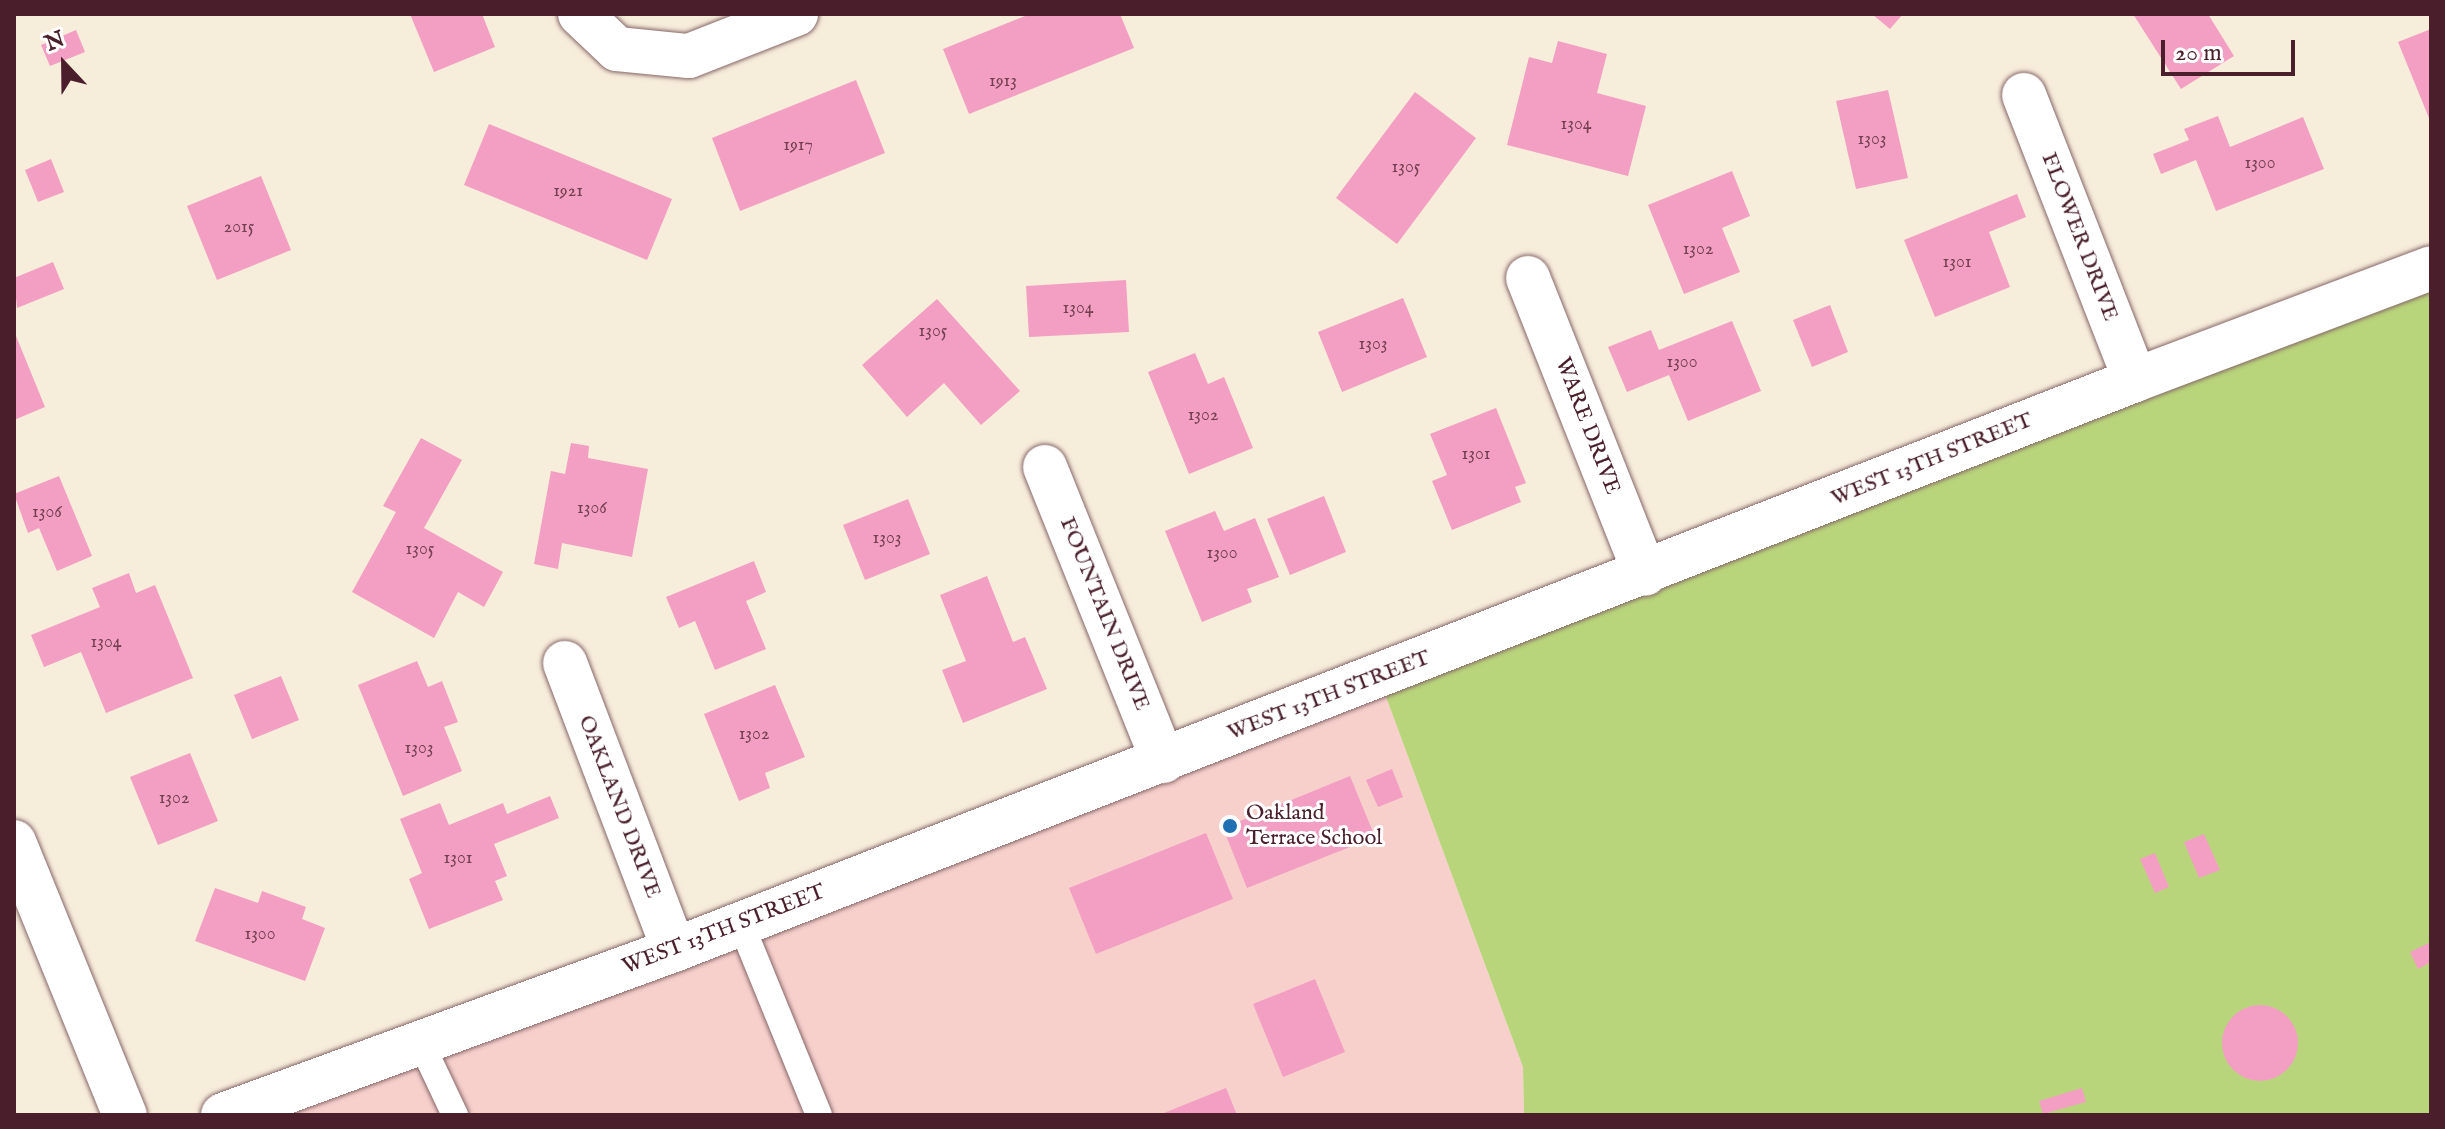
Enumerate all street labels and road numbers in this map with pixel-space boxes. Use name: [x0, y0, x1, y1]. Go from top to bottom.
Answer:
street label: FLOWER DRIVE: [2035, 149, 2123, 325]
street label: WARE DRIVE: [1549, 354, 1625, 498]
street label: WEST 13TH STREET: [1827, 408, 2037, 512]
street label: FOUNTAIN DRIVE: [1053, 513, 1155, 715]
street label: WEST 13TH STREET: [1224, 645, 1434, 747]
street label: OAKLAND DRIVE: [572, 712, 666, 902]
street label: WEST 13TH STREET: [619, 879, 829, 981]

